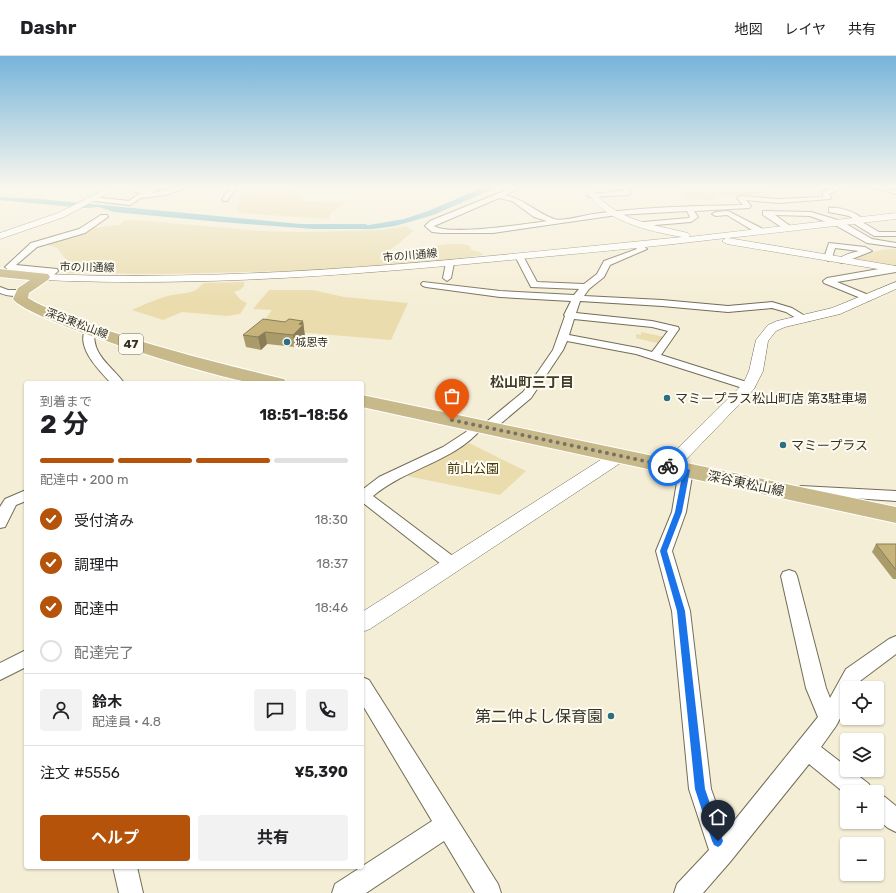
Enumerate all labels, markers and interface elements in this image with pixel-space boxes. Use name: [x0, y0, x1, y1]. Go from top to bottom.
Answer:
text: Dashr: [20, 16, 76, 39]
text: 地図: [734, 21, 762, 38]
text: レイヤ: [784, 21, 826, 38]
text: 共有: [848, 21, 876, 38]
street label: 市の川通線: [382, 247, 438, 264]
street label: 市の川通線: [59, 261, 115, 274]
street label: 深谷東松山線: [44, 306, 110, 341]
road number: 47: [119, 334, 143, 354]
place label: 城恩寺: [295, 336, 328, 349]
marker: 城恩寺: [282, 337, 292, 347]
district label: 松山町三丁目: [490, 374, 574, 391]
pin: [435, 379, 469, 420]
icon: bag: [441, 385, 463, 407]
place label: マミープラス松山町店 第3駐車場: [675, 391, 867, 406]
marker: マミープラス松山町店 第3駐車場: [662, 393, 672, 403]
text: 到着まで: [40, 394, 92, 409]
text: 18:51–18:56: [259, 406, 348, 424]
text: 2 分: [40, 409, 88, 440]
place label: マミープラス: [791, 438, 868, 453]
marker: マミープラス: [778, 440, 788, 450]
courier: [648, 446, 688, 486]
icon: bike: [657, 455, 679, 477]
park label: 前山公園: [447, 461, 499, 476]
street label: 深谷東松山線: [706, 468, 786, 499]
text: 配達中 · 200 m: [40, 472, 129, 487]
icon: check: [40, 508, 62, 530]
text: 受付済み: [74, 512, 134, 530]
text: 18:30: [315, 512, 348, 527]
icon: check: [40, 552, 62, 574]
text: 調理中: [74, 556, 119, 574]
text: 18:37: [316, 556, 348, 571]
icon: check: [40, 596, 62, 618]
text: 配達中: [74, 600, 119, 618]
text: 18:46: [315, 600, 348, 615]
text: 配達完了: [74, 644, 134, 662]
map controls: [840, 681, 884, 881]
button: locate: [840, 681, 884, 725]
button: person: [40, 689, 82, 731]
button: chat: [254, 689, 296, 731]
button: phone: [306, 689, 348, 731]
text: 鈴木: [92, 693, 122, 711]
place label: 第二仲よし保育園: [475, 707, 603, 726]
marker: 第二仲よし保育園: [606, 711, 616, 721]
text: 配達員 · 4.8: [92, 714, 161, 729]
button: layers: [840, 733, 884, 777]
text: ¥5,390: [294, 763, 348, 781]
text: 注文 #5556: [40, 764, 120, 782]
button: +: [840, 785, 884, 829]
pin: [701, 800, 735, 841]
icon: home: [707, 806, 729, 828]
button: ヘルプ: [40, 815, 190, 861]
button: 共有: [198, 815, 348, 861]
button: −: [840, 837, 884, 881]

